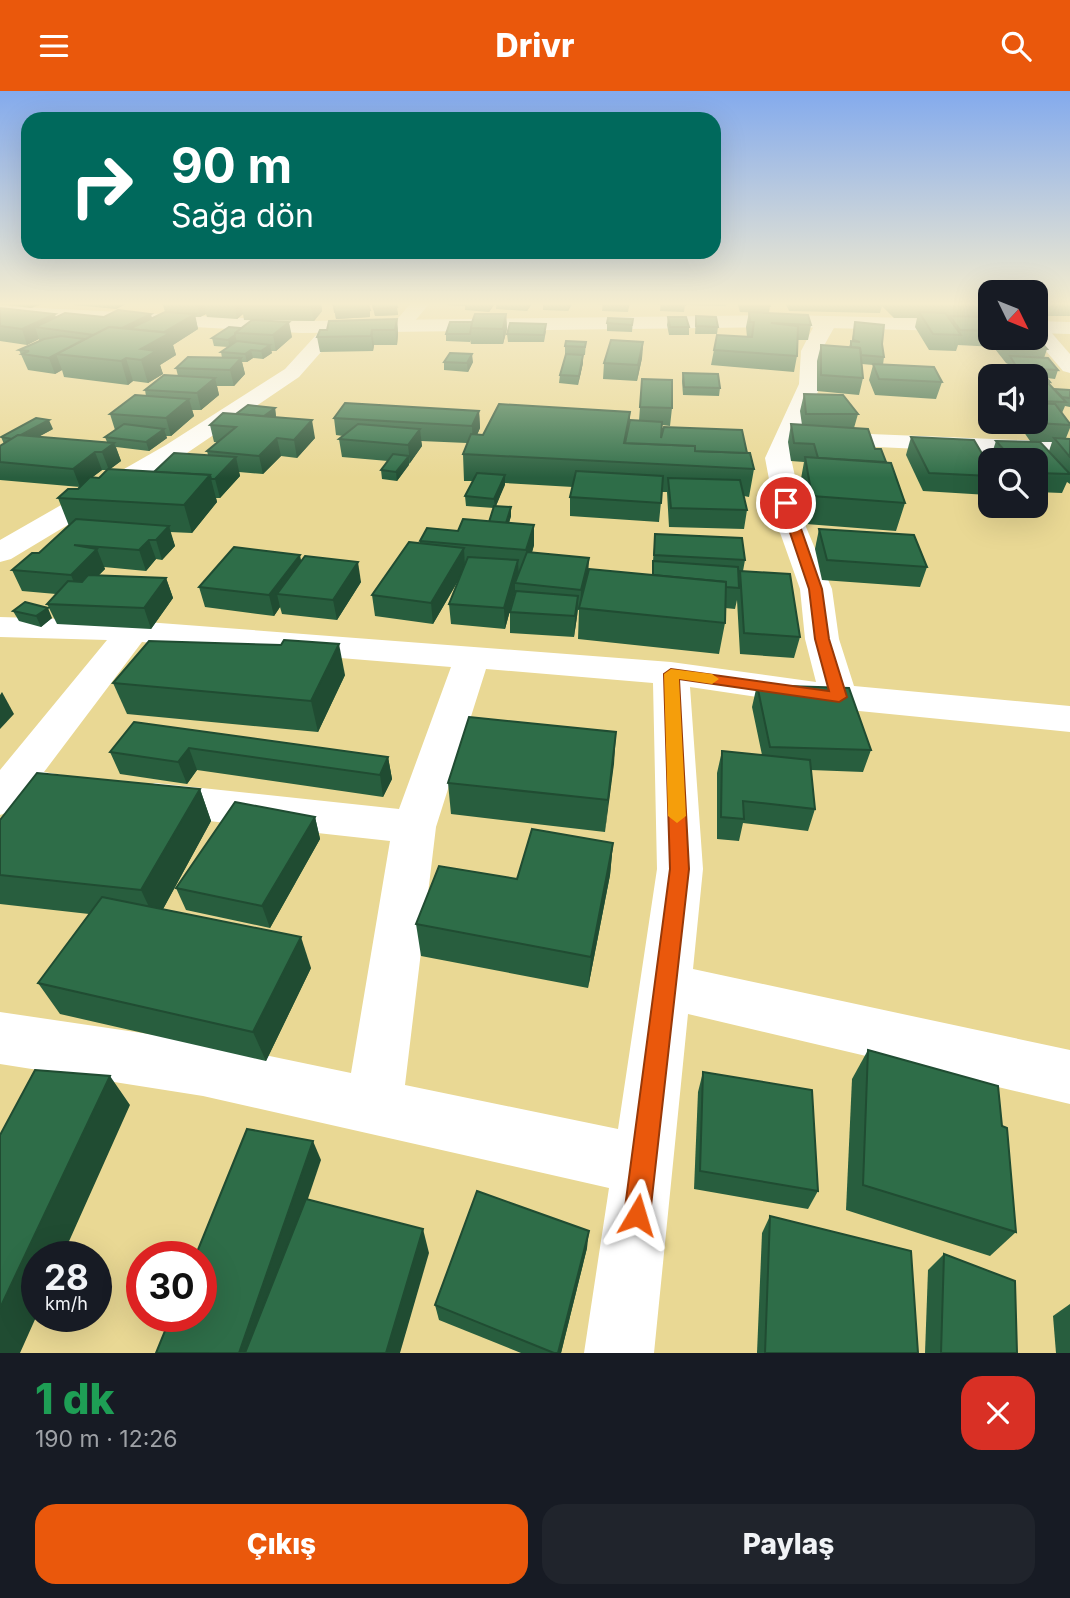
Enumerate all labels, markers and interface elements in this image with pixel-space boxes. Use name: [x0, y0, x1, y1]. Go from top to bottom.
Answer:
text: Drivr: [496, 26, 574, 65]
icon: menu: [35, 27, 73, 65]
icon: search: [997, 27, 1035, 65]
text: 90 m: [171, 136, 292, 195]
icon: right: [56, 140, 147, 231]
text: Sağa dön: [171, 196, 314, 235]
north arrow: [978, 280, 1048, 350]
map controls: [978, 280, 1048, 518]
button: sound: [978, 364, 1048, 434]
button: search: [978, 448, 1048, 518]
pin: [756, 473, 816, 533]
icon: arrive: [767, 484, 805, 522]
position arrow: [600, 1178, 674, 1252]
speed limit sign: 30: [126, 1241, 217, 1332]
text: 28: [44, 1256, 89, 1298]
text: km/h: [45, 1293, 88, 1314]
text: 1 dk: [35, 1373, 114, 1424]
button: close: [961, 1376, 1035, 1450]
text: 190 m · 12:26: [35, 1425, 178, 1453]
button: Çıkış: [35, 1504, 528, 1584]
button: Paylaş: [542, 1504, 1035, 1584]

